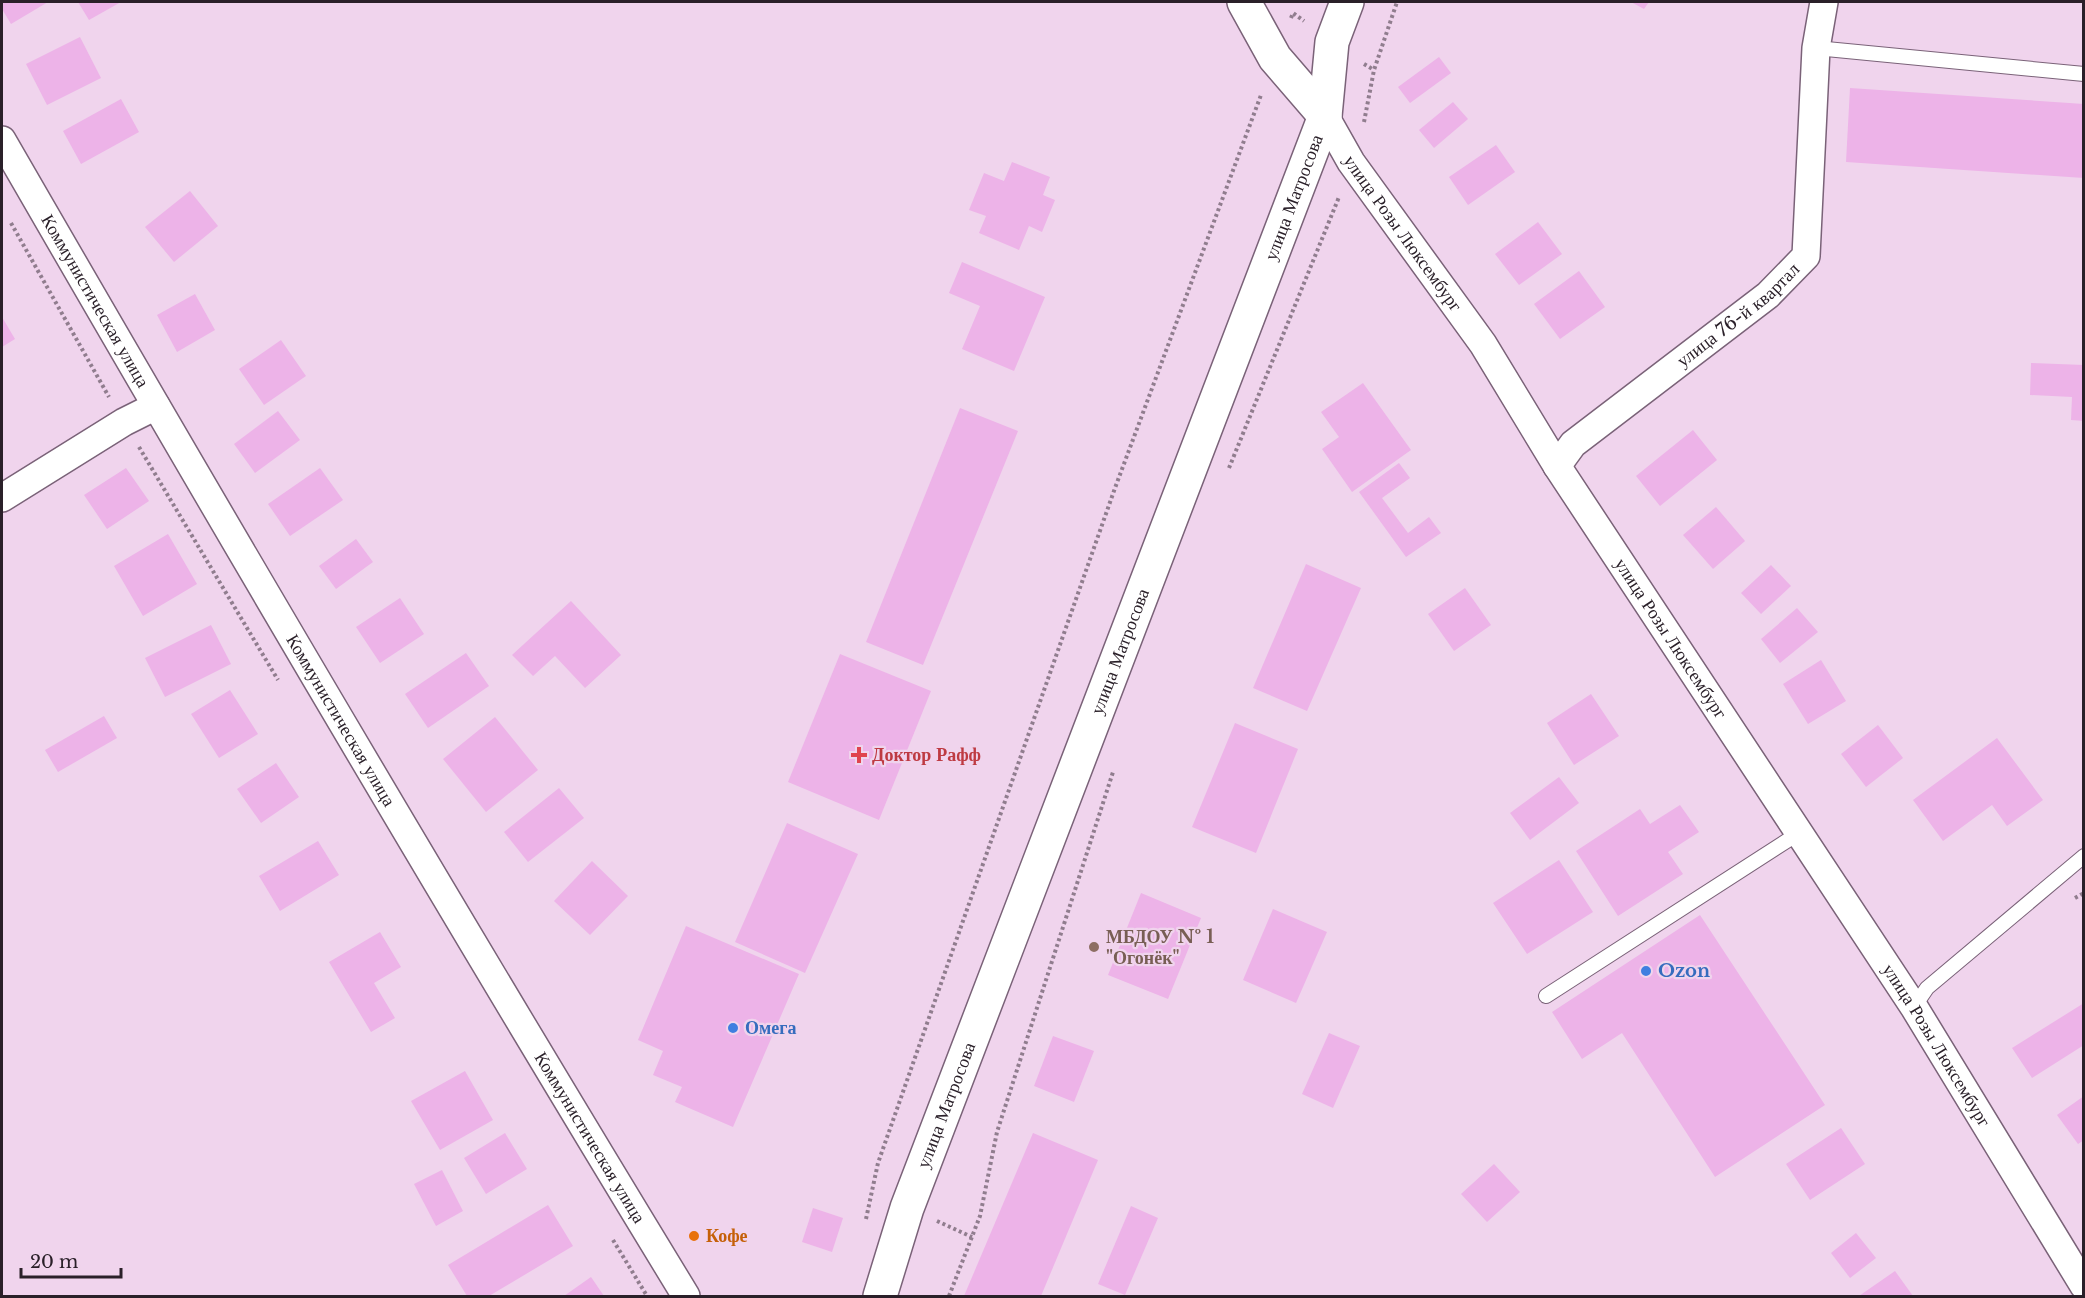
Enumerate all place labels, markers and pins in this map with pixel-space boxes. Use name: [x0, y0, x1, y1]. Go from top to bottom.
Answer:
place label: Доктор Рафф: [872, 744, 981, 766]
marker: Доктор Рафф: [850, 746, 868, 764]
place label: МБДОУ № 1 "Огонёк": [1106, 926, 1214, 969]
marker: МБДОУ № 1 "Огонёк": [1087, 940, 1101, 954]
place label: Ozon: [1658, 960, 1710, 982]
marker: Ozon: [1639, 964, 1653, 978]
place label: Омега: [745, 1017, 796, 1039]
marker: Омега: [726, 1021, 740, 1035]
place label: Кофе: [706, 1225, 748, 1247]
marker: Кофе: [687, 1229, 701, 1243]

